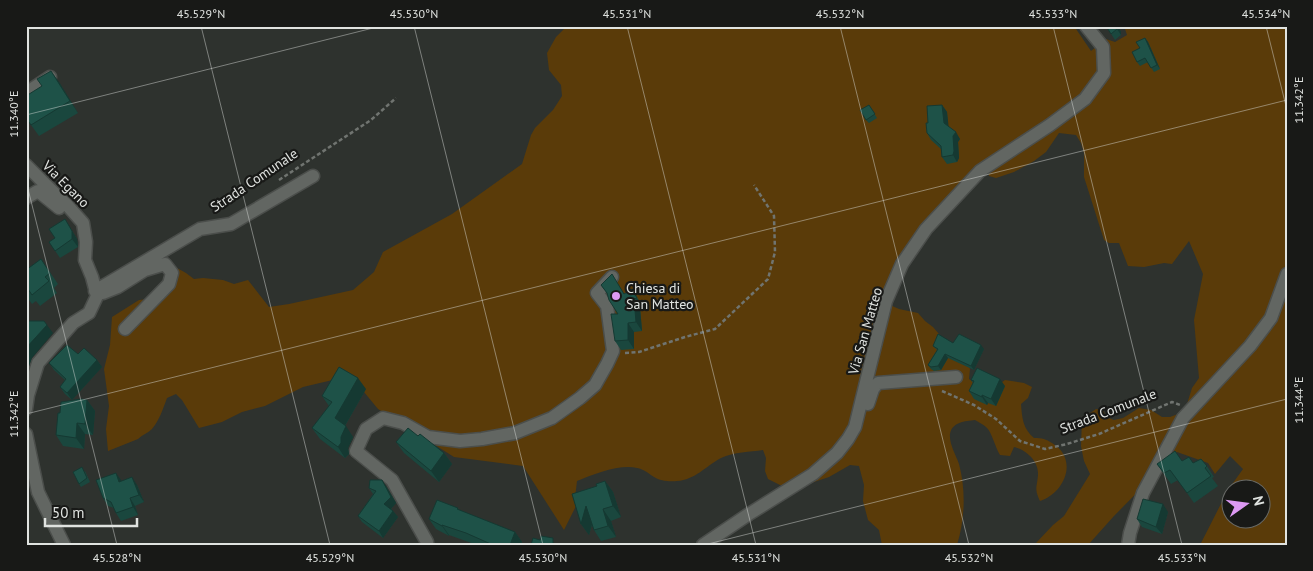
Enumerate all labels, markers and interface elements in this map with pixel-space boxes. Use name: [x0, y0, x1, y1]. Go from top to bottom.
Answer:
text: 45.529°N: [177, 6, 225, 21]
text: 45.530°N: [390, 6, 438, 21]
text: 45.531°N: [603, 6, 651, 21]
text: 45.532°N: [816, 6, 864, 21]
text: 45.533°N: [1029, 6, 1077, 21]
text: 45.534°N: [1242, 6, 1290, 21]
text: 11.342°E: [1291, 77, 1306, 123]
text: 11.340°E: [6, 91, 21, 137]
street label: Strada Comunale: [207, 144, 301, 216]
street label: Via Egano: [38, 156, 93, 211]
place label: Chiesa di San Matteo: [626, 279, 694, 313]
street label: Via San Matteo: [844, 285, 886, 378]
marker: Chiesa di San Matteo: [610, 290, 622, 302]
text: 11.344°E: [1291, 377, 1306, 423]
street label: Strada Comunale: [1057, 384, 1159, 438]
text: 11.342°E: [6, 391, 21, 437]
north arrow: [1220, 478, 1270, 528]
text: N: [1249, 494, 1268, 507]
scale bar: [45, 496, 138, 528]
text: 50 m: [52, 503, 85, 522]
text: 45.528°N: [93, 550, 141, 565]
text: 45.529°N: [306, 550, 354, 565]
text: 45.530°N: [519, 550, 567, 565]
text: 45.531°N: [732, 550, 780, 565]
text: 45.532°N: [945, 550, 993, 565]
text: 45.533°N: [1158, 550, 1206, 565]

